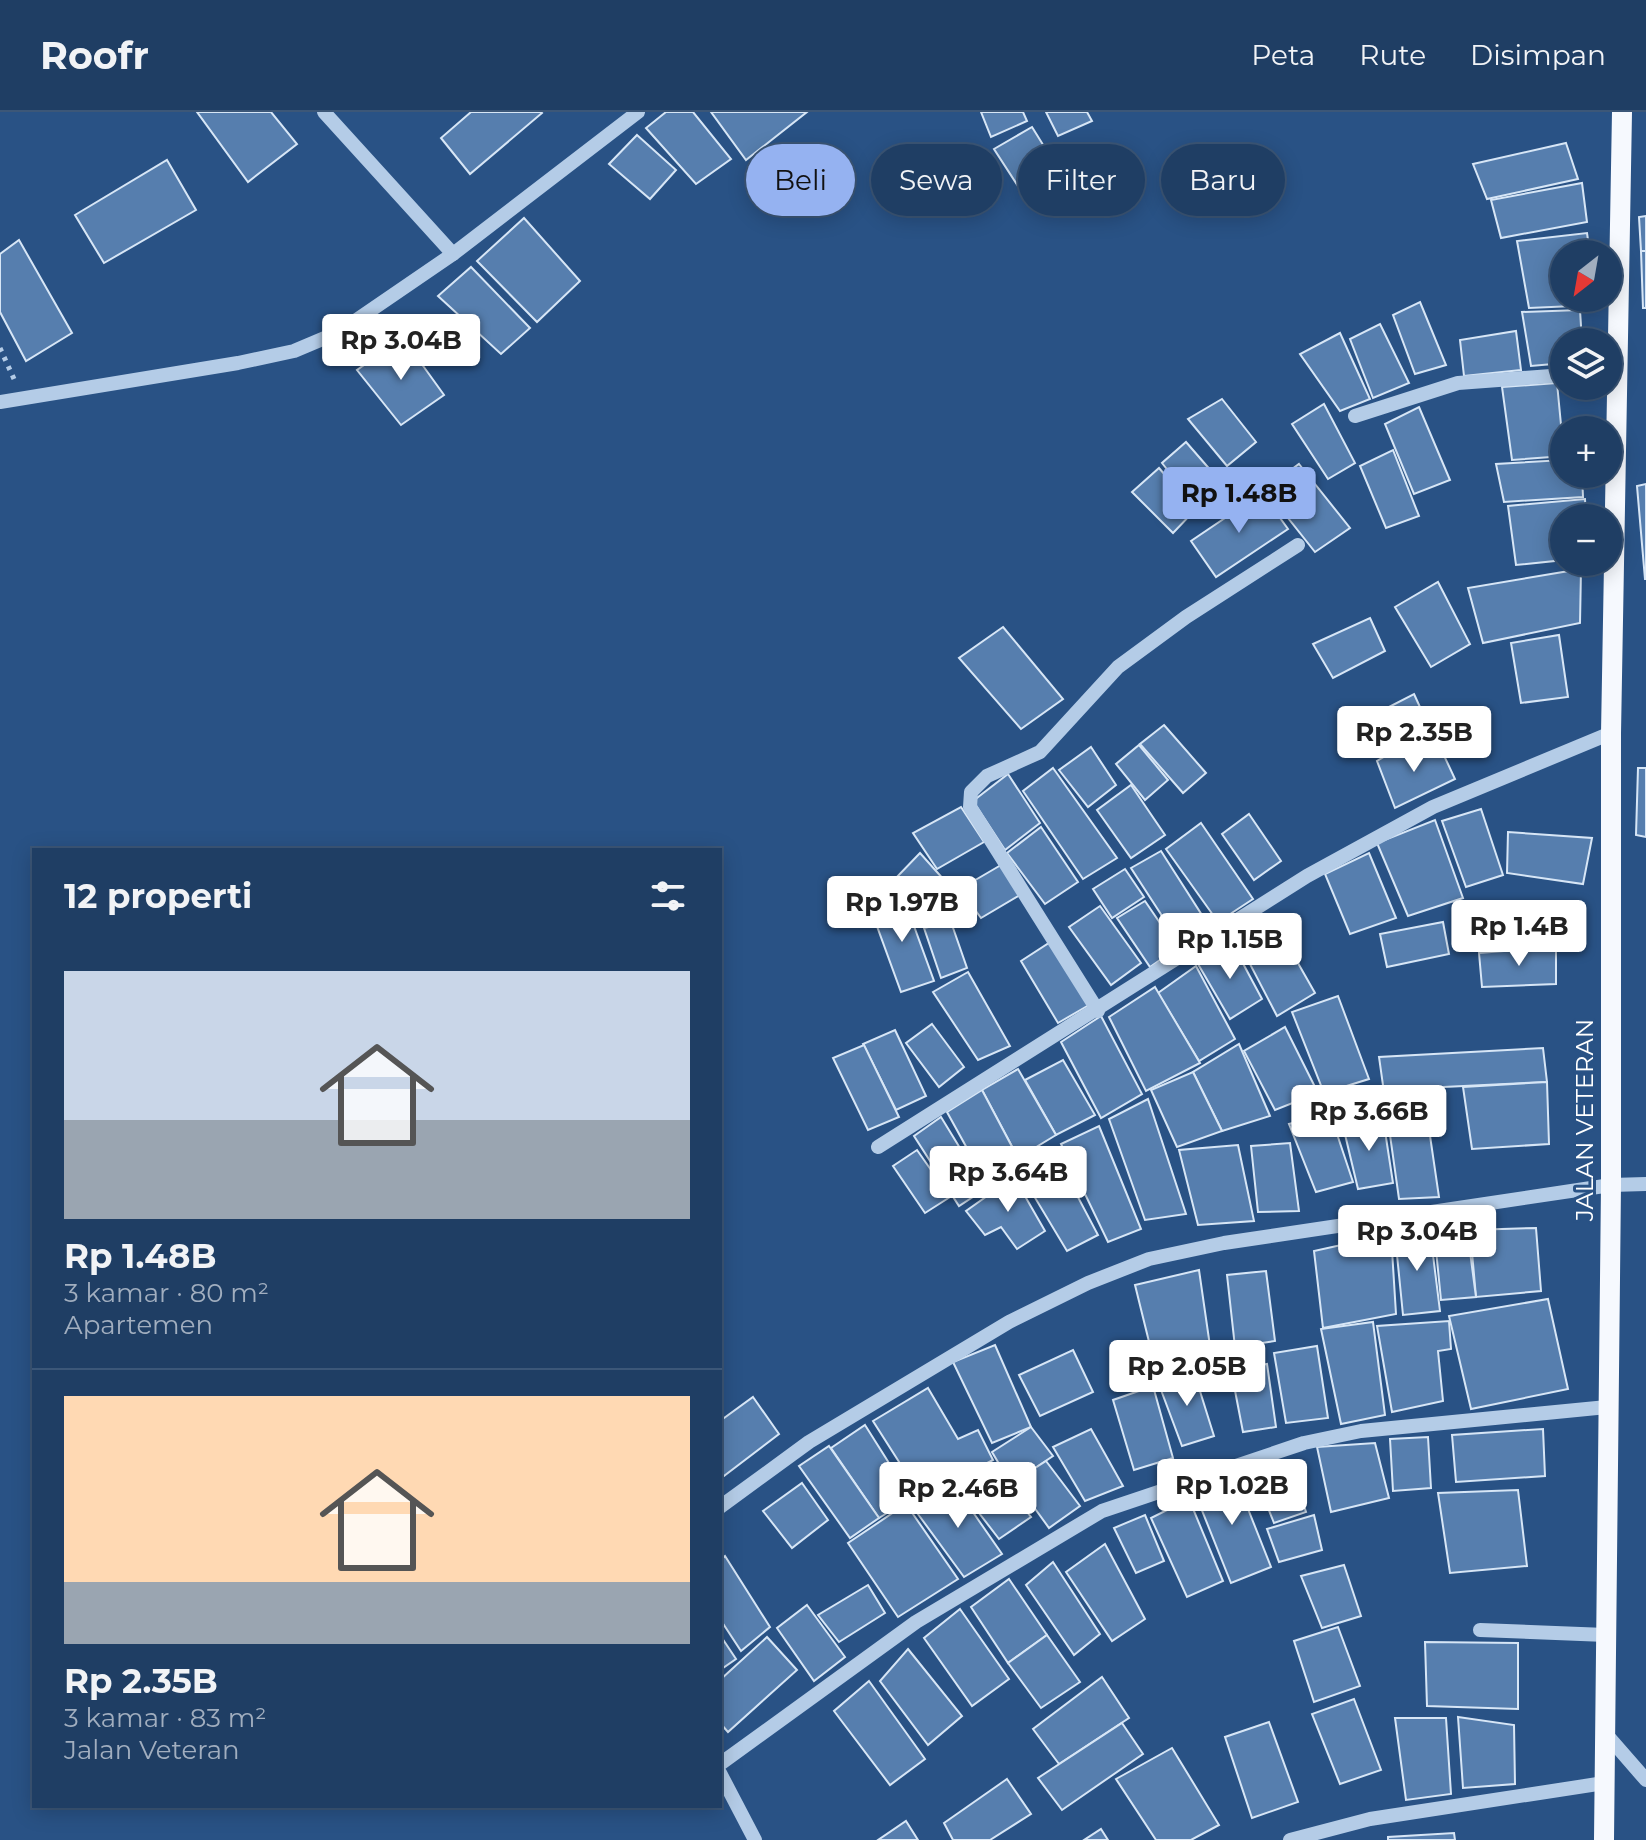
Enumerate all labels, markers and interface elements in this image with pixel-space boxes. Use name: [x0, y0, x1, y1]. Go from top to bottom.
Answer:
text: Roofr: [40, 32, 149, 79]
text: Peta: [1251, 38, 1315, 72]
text: Rute: [1359, 38, 1426, 72]
text: Disimpan: [1470, 38, 1606, 72]
chip: Beli: [746, 144, 855, 216]
chip: Sewa: [871, 144, 1002, 216]
chip: Filter: [1018, 144, 1145, 216]
chip: Baru: [1161, 144, 1285, 216]
north arrow: [1550, 240, 1622, 312]
map controls: [1550, 240, 1622, 576]
pin: Rp 3.04B: [318, 314, 484, 382]
text: Rp 3.04B: [340, 324, 462, 356]
button: layers: [1550, 328, 1622, 400]
button: +: [1550, 416, 1622, 488]
pin: Rp 1.48B: [1156, 467, 1322, 535]
text: Rp 1.48B: [1181, 477, 1297, 509]
button: −: [1550, 504, 1622, 576]
pin: Rp 2.35B: [1331, 706, 1497, 774]
text: Rp 2.35B: [1355, 716, 1473, 748]
icon: filters: [646, 874, 690, 918]
text: 12 properti: [64, 875, 252, 917]
pin: Rp 1.97B: [819, 876, 985, 944]
text: Rp 1.97B: [845, 886, 959, 918]
pin: Rp 1.4B: [1445, 900, 1593, 968]
text: Rp 1.4B: [1469, 910, 1569, 942]
pin: Rp 1.15B: [1147, 913, 1313, 981]
text: Rp 1.15B: [1177, 923, 1283, 955]
street label: JALAN VETERAN: [1570, 1019, 1599, 1222]
icon: home: [305, 1023, 449, 1167]
pin: Rp 3.66B: [1286, 1085, 1452, 1153]
text: Rp 3.66B: [1309, 1095, 1429, 1127]
pin: Rp 3.64B: [925, 1146, 1091, 1214]
text: Rp 3.64B: [948, 1156, 1068, 1188]
pin: Rp 3.04B: [1334, 1205, 1500, 1273]
text: Rp 3.04B: [1356, 1215, 1478, 1247]
text: Rp 1.48B: [64, 1235, 217, 1277]
text: 3 kamar · 80 m²: [64, 1277, 269, 1309]
text: Apartemen: [64, 1309, 213, 1341]
pin: Rp 2.05B: [1104, 1340, 1270, 1408]
text: Rp 2.05B: [1127, 1350, 1247, 1382]
icon: home: [305, 1448, 449, 1592]
pin: Rp 1.02B: [1149, 1459, 1315, 1527]
pin: Rp 2.46B: [875, 1462, 1041, 1530]
text: Rp 1.02B: [1175, 1469, 1289, 1501]
text: Rp 2.46B: [897, 1472, 1019, 1504]
text: Rp 2.35B: [64, 1660, 218, 1702]
text: 3 kamar · 83 m²: [64, 1702, 266, 1734]
text: Jalan Veteran: [64, 1734, 240, 1766]

